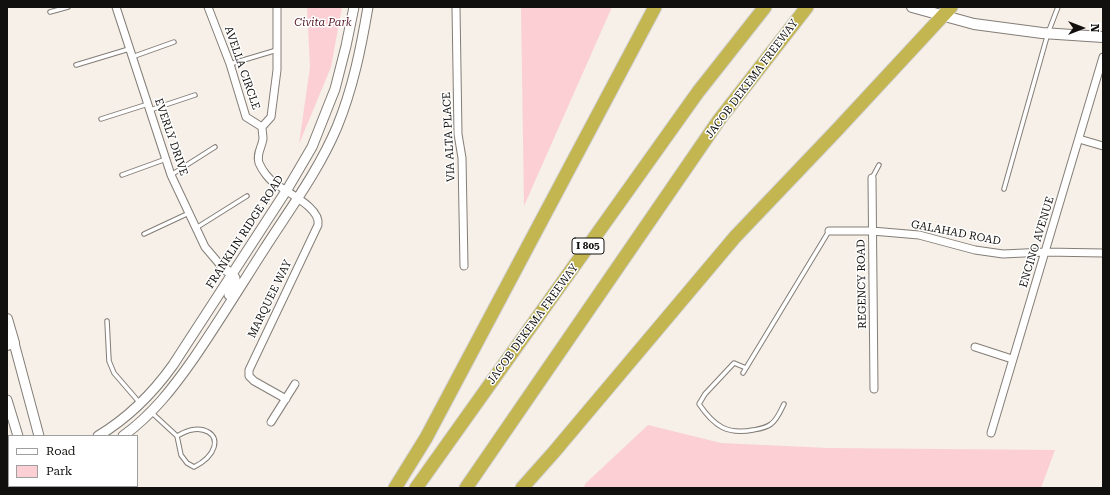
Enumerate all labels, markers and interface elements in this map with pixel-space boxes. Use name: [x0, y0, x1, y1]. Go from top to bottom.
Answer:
north arrow: [1062, 8, 1102, 48]
park label: Civita Park: [294, 16, 352, 30]
street label: JACOB DEKEMA FREEWAY: [703, 17, 801, 141]
text: N: [1088, 24, 1101, 32]
street label: AVELLA CIRCLE: [222, 25, 262, 111]
street label: VIA ALTA PLACE: [440, 92, 458, 182]
street label: EVERLY DRIVE: [152, 97, 190, 177]
street label: FRANKLIN RIDGE ROAD: [203, 173, 287, 291]
street label: ENCINO AVENUE: [1017, 195, 1057, 289]
street label: GALAHAD ROAD: [910, 218, 1002, 248]
road number: I 805: [572, 238, 604, 254]
street label: REGENCY ROAD: [855, 239, 869, 329]
street label: MARQUEE WAY: [245, 258, 295, 340]
street label: JACOB DEKEMA FREEWAY: [485, 261, 581, 387]
legend: [8, 435, 138, 487]
text: Road: [46, 444, 75, 458]
text: Park: [46, 464, 72, 478]

